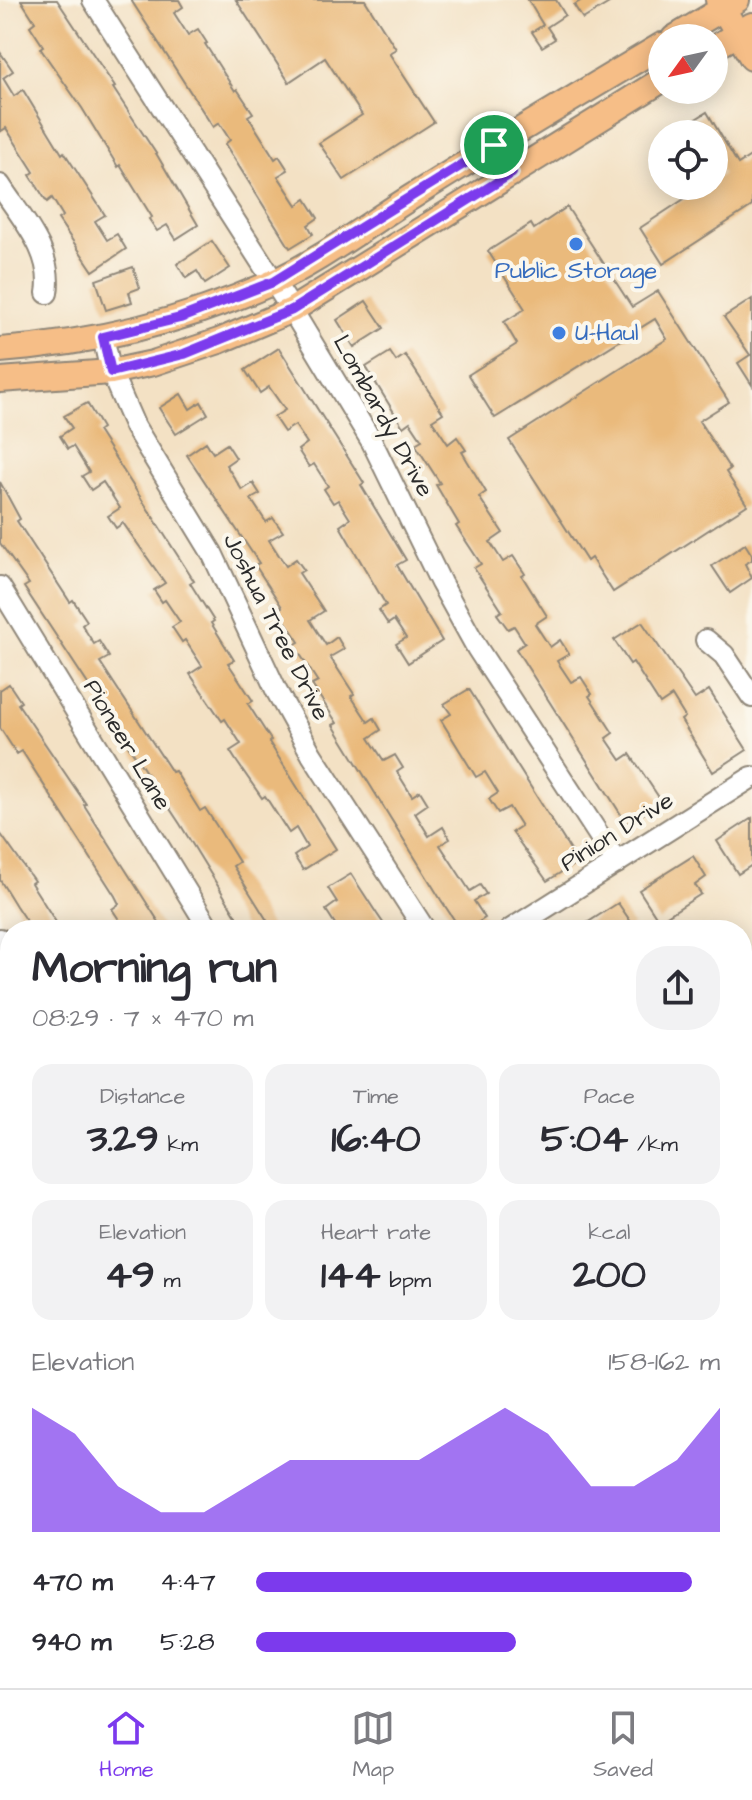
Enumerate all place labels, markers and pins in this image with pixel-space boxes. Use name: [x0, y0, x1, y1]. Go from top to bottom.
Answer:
pin: [460, 111, 528, 179]
marker: Public Storage: [567, 235, 585, 253]
place label: Public Storage: [495, 254, 657, 289]
place label: U-Haul: [575, 316, 639, 350]
marker: U-Haul: [550, 324, 568, 342]

